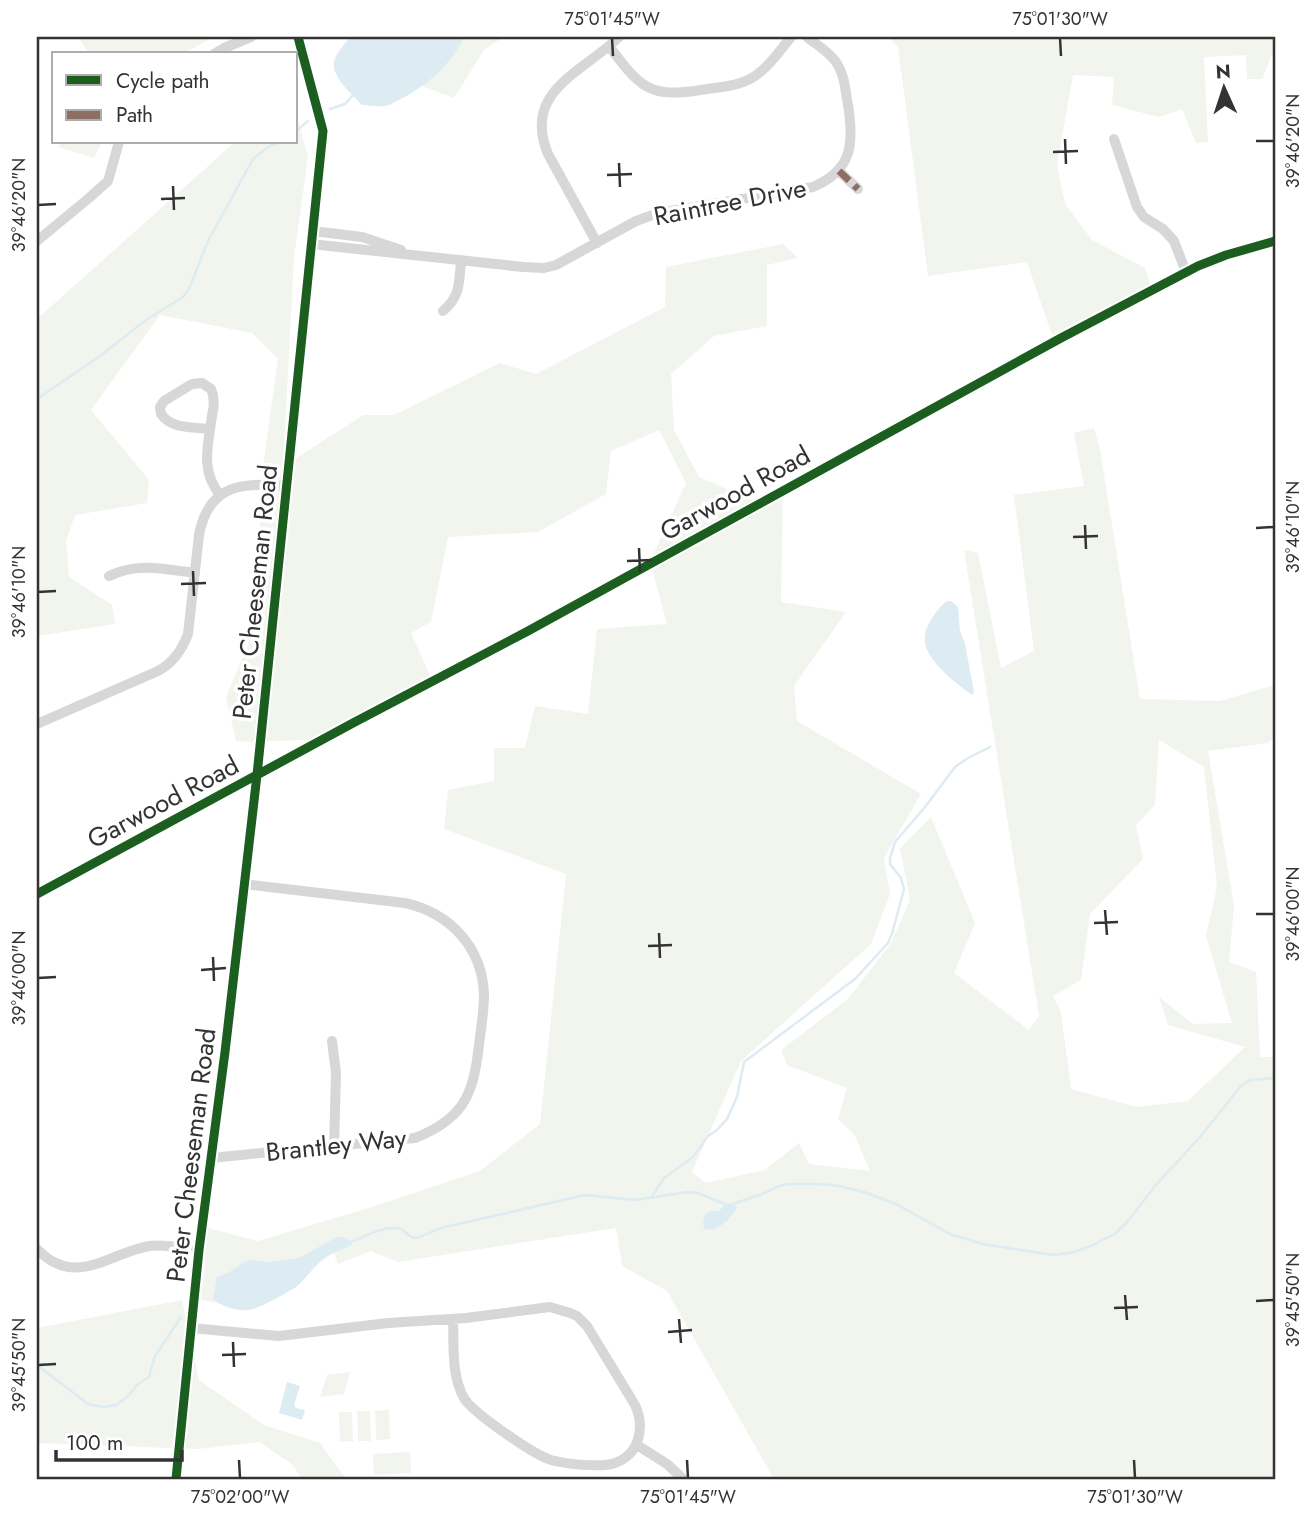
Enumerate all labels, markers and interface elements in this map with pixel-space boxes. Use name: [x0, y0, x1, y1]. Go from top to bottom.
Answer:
text: 75°01'45"W: [564, 6, 660, 32]
text: 75°01'30"W: [1012, 6, 1108, 32]
legend: [52, 52, 298, 144]
north arrow: [1190, 52, 1260, 122]
text: N: [1215, 58, 1231, 85]
text: Cycle path: [116, 66, 209, 96]
text: 39°46'20"N: [1280, 94, 1306, 188]
text: Path: [116, 100, 153, 130]
text: 39°46'20"N: [6, 158, 32, 252]
street label: Raintree Drive: [650, 169, 810, 235]
street label: Garwood Road: [653, 436, 817, 550]
street label: Peter Cheeseman Road: [223, 463, 287, 721]
text: 39°46'10"N: [1280, 481, 1306, 573]
text: 39°46'10"N: [6, 546, 32, 638]
street label: Garwood Road: [80, 746, 246, 858]
text: 39°46'00"N: [1280, 866, 1306, 962]
text: 39°46'00"N: [6, 930, 32, 1026]
street label: Peter Cheeseman Road: [157, 1026, 225, 1284]
street label: Brantley Way: [264, 1119, 409, 1171]
text: 39°45'50"N: [1280, 1253, 1306, 1347]
text: 39°45'50"N: [6, 1318, 32, 1412]
scale bar: [56, 1418, 182, 1462]
text: 100 m: [66, 1428, 123, 1458]
text: 75°02'00"W: [191, 1484, 289, 1510]
text: 75°01'45"W: [640, 1484, 736, 1510]
text: 75°01'30"W: [1087, 1484, 1183, 1510]

